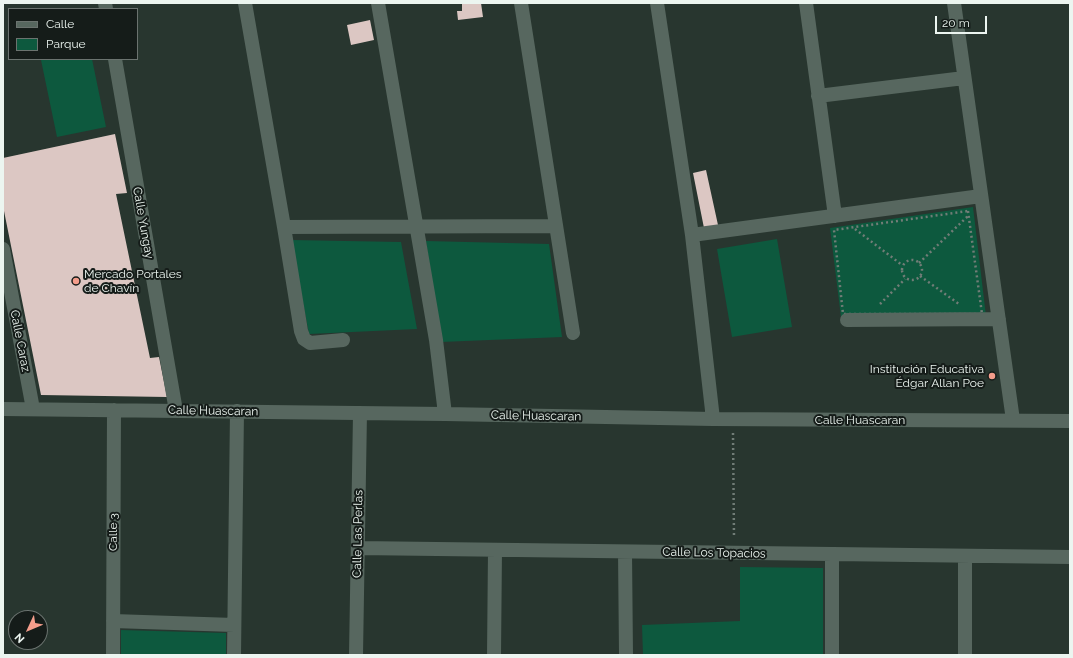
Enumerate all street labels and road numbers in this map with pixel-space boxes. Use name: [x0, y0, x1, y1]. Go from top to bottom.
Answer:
street label: Calle Yungay: [130, 186, 156, 260]
street label: Calle Caraz: [7, 309, 33, 373]
street label: Calle Huascaran: [168, 403, 258, 419]
street label: Calle Huascaran: [491, 408, 581, 424]
street label: Calle Huascaran: [815, 413, 905, 427]
street label: Calle Las Perlas: [350, 490, 366, 578]
street label: Calle 3: [106, 513, 120, 551]
street label: Calle Los Topacios: [662, 545, 766, 561]

